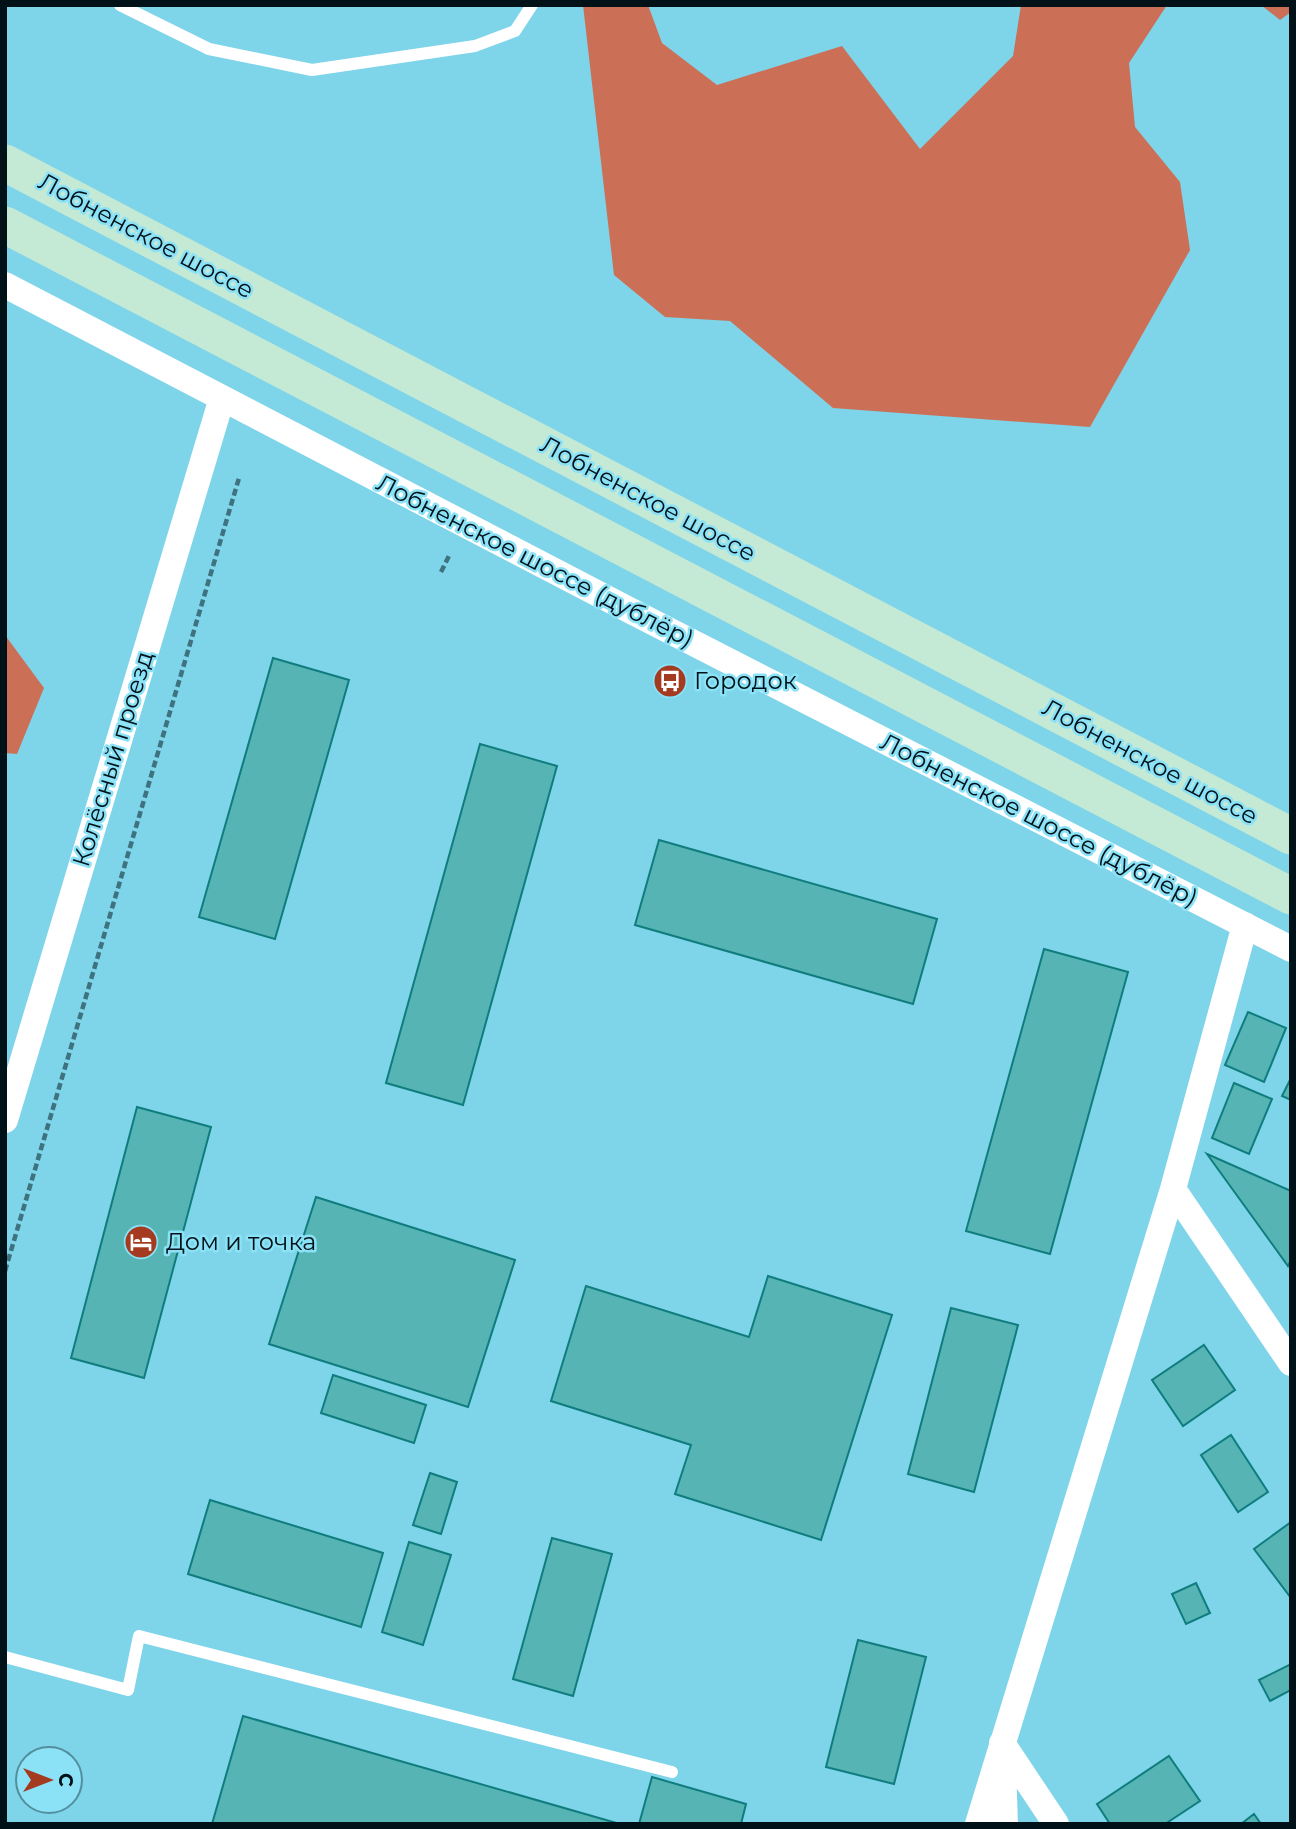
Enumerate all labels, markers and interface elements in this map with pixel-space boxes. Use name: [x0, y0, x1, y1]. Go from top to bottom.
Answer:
street label: Лобненское шоссе: [34, 167, 259, 305]
street label: Лобненское шоссе: [536, 430, 761, 568]
street label: Лобненское шоссе (дублёр): [372, 468, 699, 653]
street label: Колёсный проезд: [66, 648, 159, 870]
bus stop icon: Городок: [651, 662, 689, 700]
place label: Городок: [694, 666, 797, 695]
street label: Лобненское шоссе: [1038, 693, 1263, 831]
street label: Лобненское шоссе (дублёр): [876, 727, 1203, 912]
hotel icon: Дом и точка: [122, 1223, 160, 1261]
place label: Дом и точка: [166, 1227, 316, 1256]
north arrow: [14, 1745, 84, 1815]
text: С: [54, 1773, 77, 1787]

